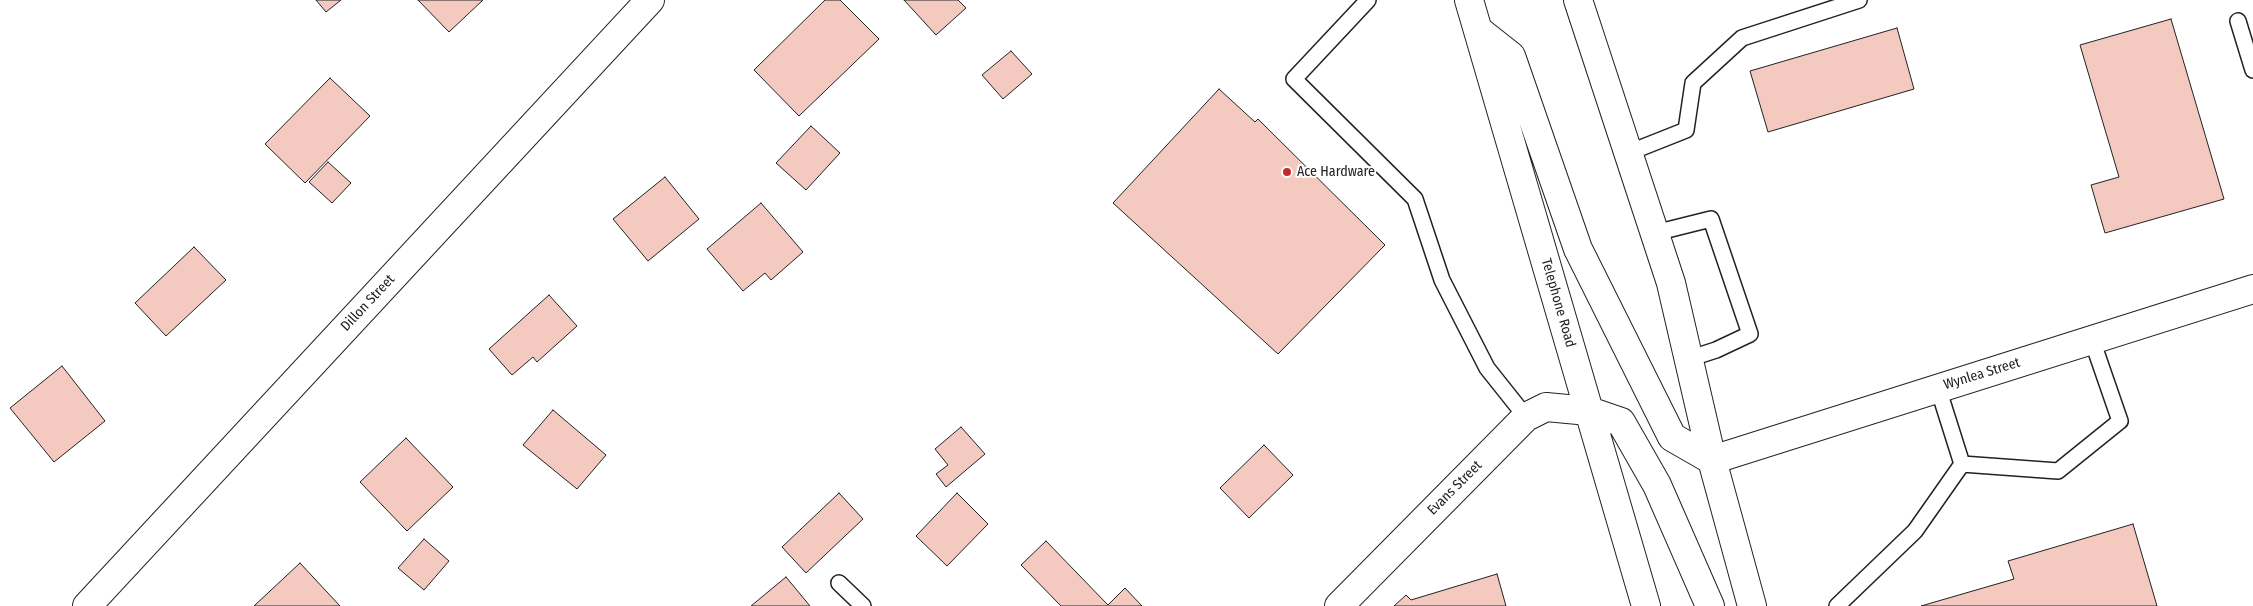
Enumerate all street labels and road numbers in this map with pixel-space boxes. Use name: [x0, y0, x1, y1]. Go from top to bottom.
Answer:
street label: Telephone Road: [1537, 256, 1579, 350]
street label: Dillon Street: [337, 271, 399, 335]
street label: Wynlea Street: [1942, 354, 2022, 394]
street label: Evans Street: [1424, 457, 1486, 519]

